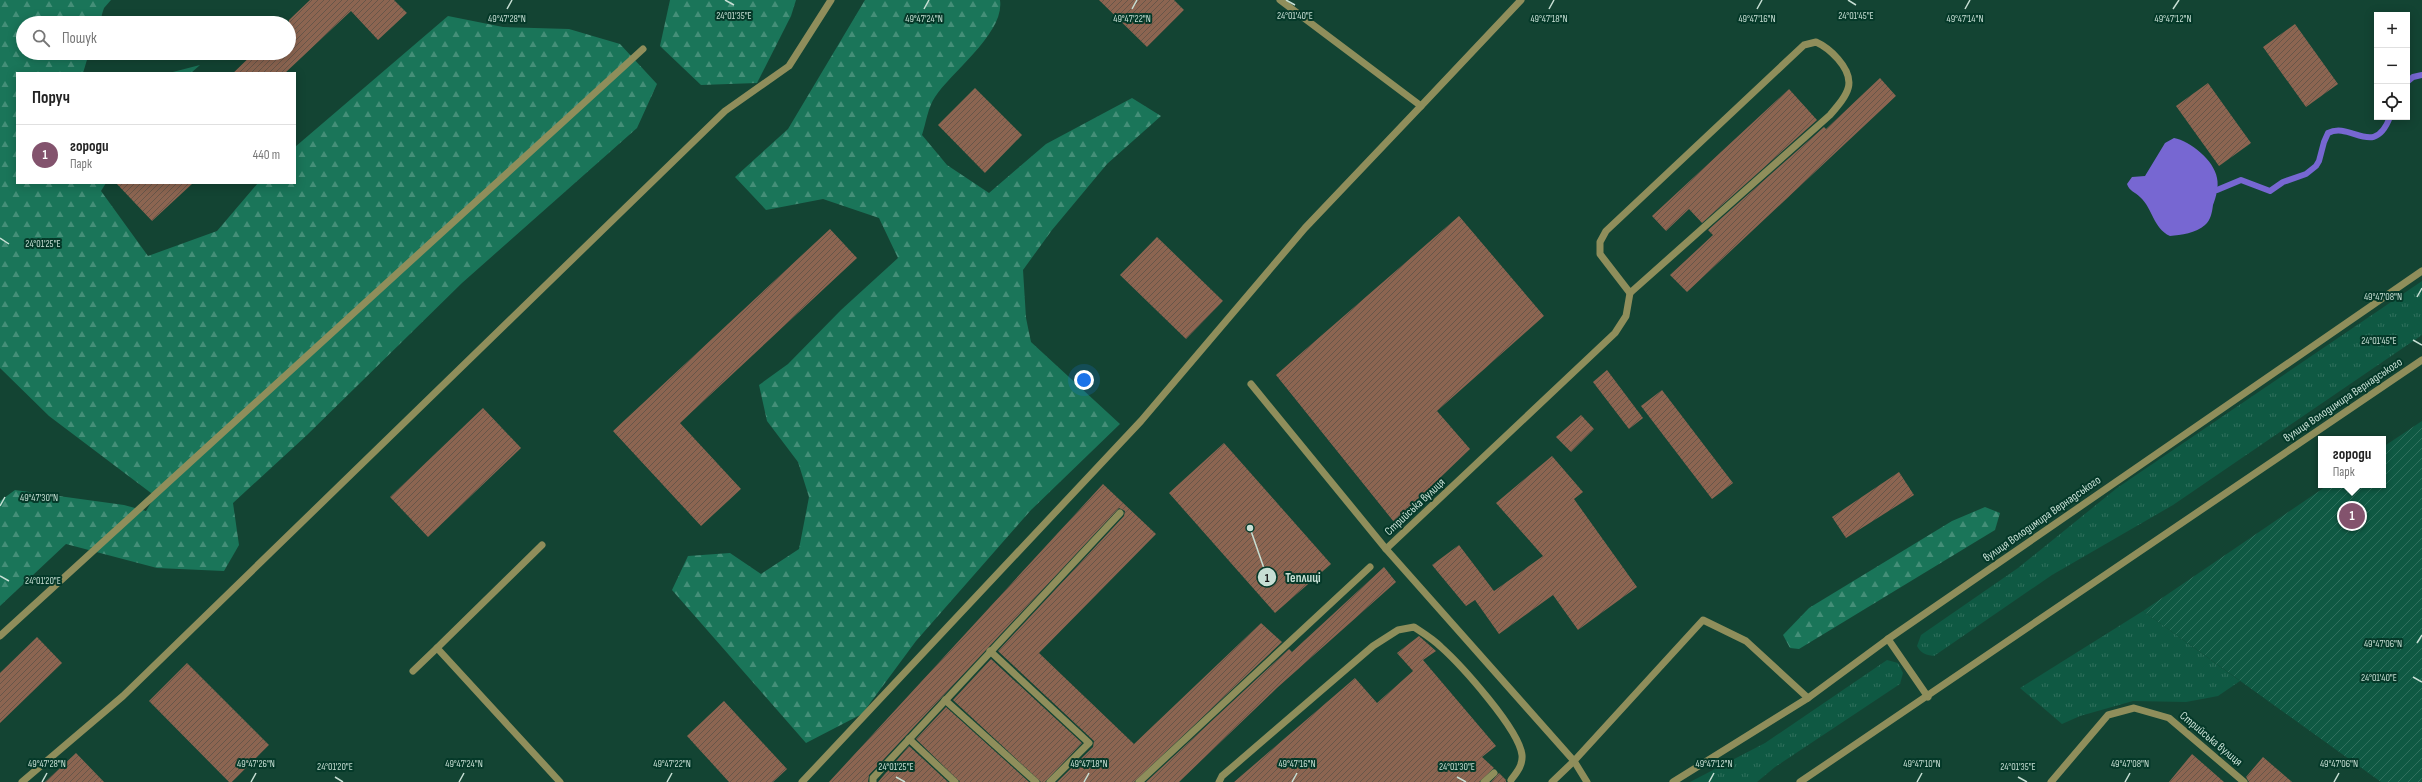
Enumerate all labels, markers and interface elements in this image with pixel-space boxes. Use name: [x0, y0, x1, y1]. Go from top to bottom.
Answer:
text: 24°01'35"E: [716, 10, 752, 22]
text: 24°01'40"E: [1277, 10, 1313, 22]
text: 24°01'45"E: [1838, 10, 1874, 22]
map controls: [2374, 12, 2410, 120]
button: +: [2374, 12, 2410, 48]
text: 49°47'28"N: [488, 13, 526, 25]
text: 49°47'24"N: [905, 13, 943, 25]
text: 49°47'22"N: [1113, 13, 1151, 25]
text: 49°47'18"N: [1530, 13, 1568, 25]
text: 49°47'16"N: [1738, 13, 1776, 25]
text: 49°47'14"N: [1946, 13, 1984, 25]
text: 49°47'12"N: [2154, 13, 2192, 25]
search box: [16, 16, 296, 60]
icon: search: [30, 27, 52, 49]
text: Пошук: [62, 29, 97, 48]
button: −: [2374, 48, 2410, 84]
button: locate: [2374, 84, 2410, 120]
text: Поруч: [32, 88, 70, 108]
text: городи: [70, 137, 109, 156]
text: 1: [42, 147, 48, 163]
text: 440 m: [253, 147, 280, 163]
text: Парк: [70, 156, 92, 172]
text: 24°01'25"E: [25, 238, 61, 250]
text: 49°47'08"N: [2364, 291, 2402, 303]
text: 24°01'45"E: [2361, 335, 2397, 347]
street label: вулиця Володимира Вернадського: [2281, 355, 2405, 445]
your location: [1074, 370, 1094, 390]
popup: [2318, 436, 2386, 488]
text: городи: [2333, 445, 2371, 464]
text: Парк: [2333, 464, 2355, 480]
street label: вулиця Володимира Вернадського: [1980, 473, 2104, 565]
street label: Стрийська вулиця: [1382, 475, 1449, 539]
text: 49°47'30"N: [20, 492, 58, 504]
pin: 1: [2339, 501, 2365, 531]
callout: Теплиці: [1257, 565, 1329, 590]
text: Теплиці: [1285, 570, 1321, 586]
text: 1: [1265, 571, 1270, 586]
text: 24°01'20"E: [25, 575, 61, 587]
text: 49°47'06"N: [2364, 638, 2402, 650]
text: 24°01'40"E: [2361, 672, 2397, 684]
street label: Стрийська вулиця: [2176, 708, 2246, 770]
text: 49°47'28"N: [28, 758, 66, 770]
text: 49°47'26"N: [237, 758, 275, 770]
text: 49°47'24"N: [445, 758, 483, 770]
text: 49°47'22"N: [653, 758, 691, 770]
text: 49°47'18"N: [1070, 758, 1108, 770]
text: 49°47'16"N: [1278, 758, 1316, 770]
text: 49°47'12"N: [1695, 758, 1733, 770]
text: 49°47'10"N: [1903, 758, 1941, 770]
text: 49°47'08"N: [2111, 758, 2149, 770]
text: 49°47'06"N: [2320, 758, 2358, 770]
text: 24°01'20"E: [317, 761, 353, 773]
text: 24°01'25"E: [878, 761, 914, 773]
text: 24°01'30"E: [1439, 761, 1475, 773]
text: 24°01'35"E: [2000, 761, 2036, 773]

